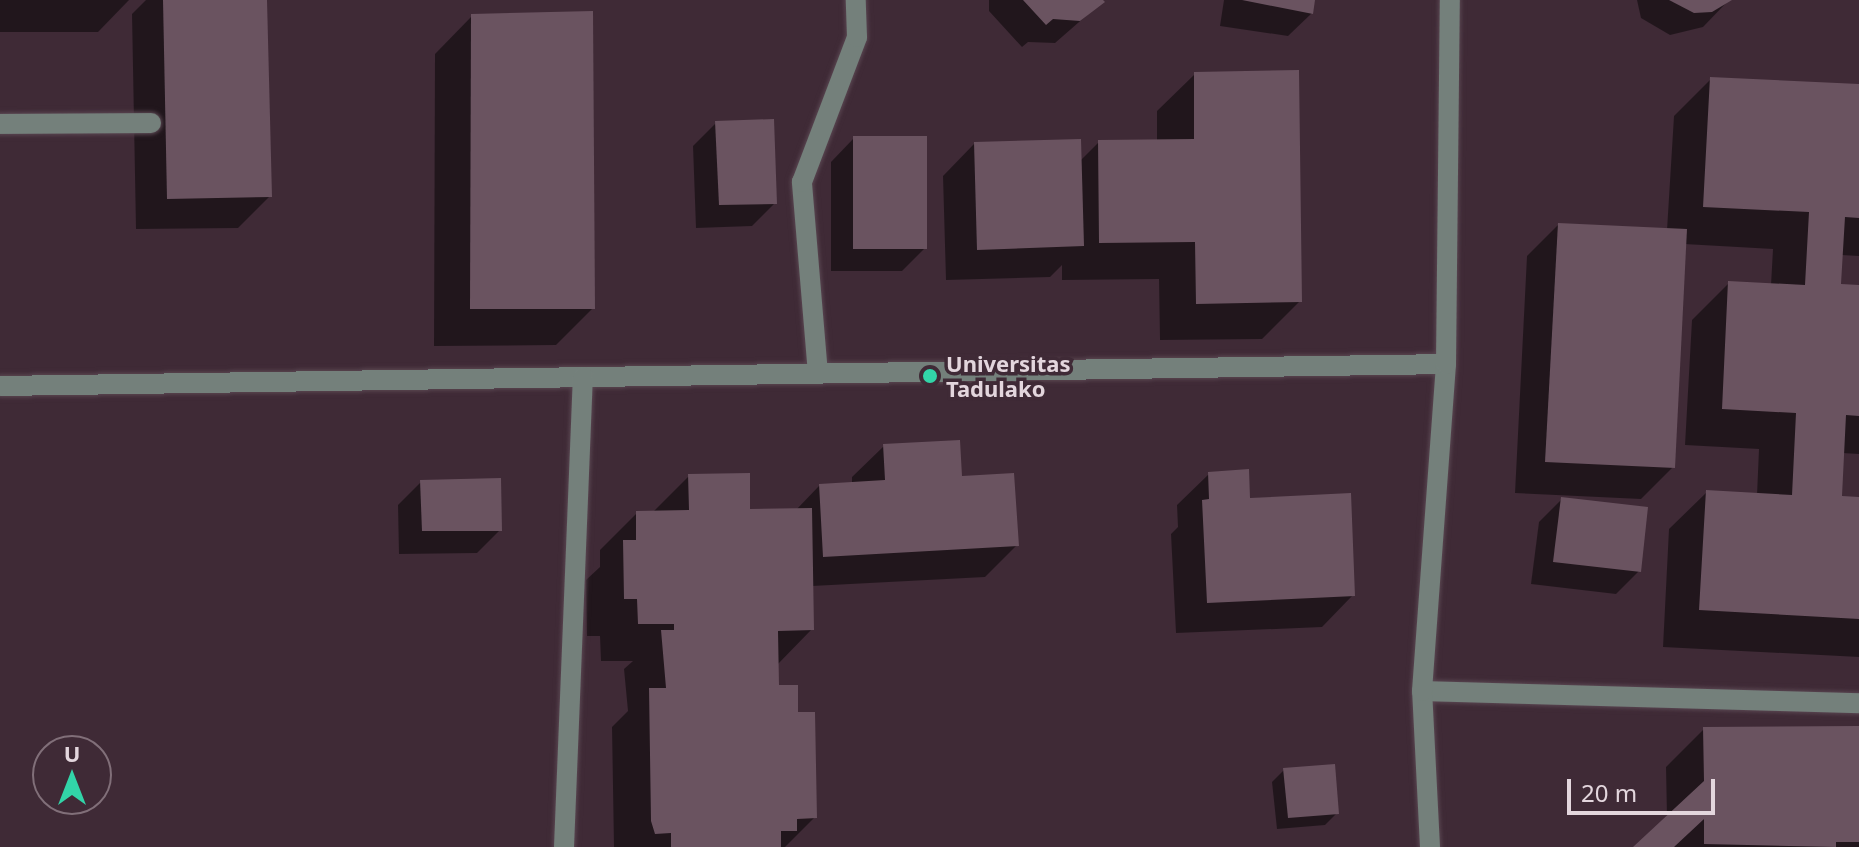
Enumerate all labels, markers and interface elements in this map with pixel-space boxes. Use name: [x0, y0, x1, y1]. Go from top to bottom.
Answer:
place label: Universitas Tadulako: [946, 350, 1070, 402]
marker: Universitas Tadulako: [921, 367, 939, 385]
north arrow: [32, 735, 112, 815]
text: U: [64, 738, 80, 768]
scale bar: [1571, 763, 1719, 813]
text: 20 m: [1581, 776, 1637, 809]

